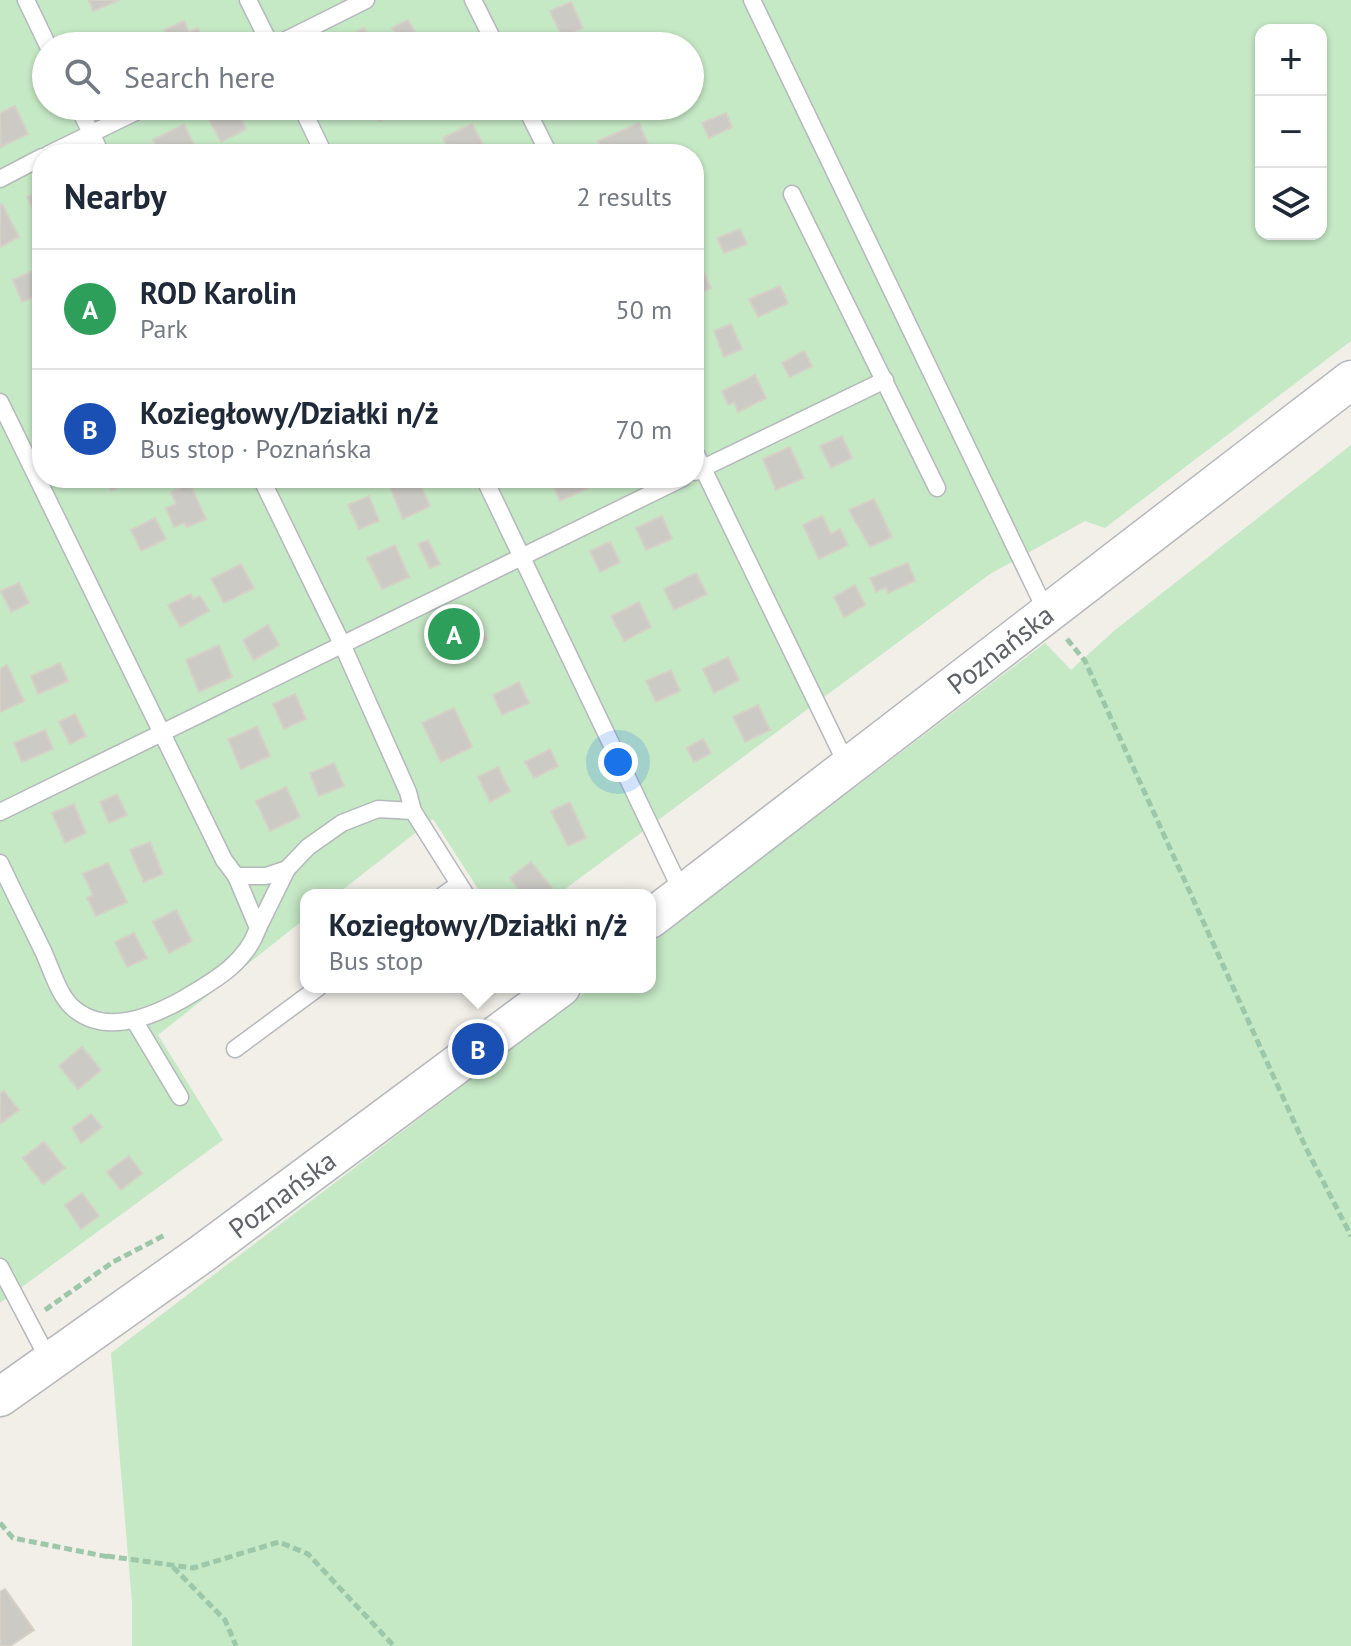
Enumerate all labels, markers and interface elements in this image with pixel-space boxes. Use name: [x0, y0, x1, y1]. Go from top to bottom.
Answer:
map controls: [1255, 24, 1327, 240]
button: +: [1255, 24, 1327, 96]
search box: [32, 32, 704, 120]
icon: search: [60, 54, 104, 98]
text: Search here: [124, 57, 275, 96]
button: −: [1255, 96, 1327, 168]
button: layers: [1255, 168, 1327, 240]
text: Nearby: [64, 174, 166, 218]
text: 2 results: [577, 180, 672, 213]
text: ROD Karolin: [140, 273, 297, 312]
text: A: [82, 293, 98, 326]
text: 50 m: [616, 293, 672, 326]
text: Park: [140, 312, 188, 345]
text: Koziegłowy/Działki n/ż: [140, 393, 439, 432]
text: B: [82, 413, 98, 446]
text: 70 m: [616, 413, 672, 446]
text: Bus stop · Poznańska: [140, 432, 372, 465]
street label: Poznańska: [939, 596, 1061, 702]
pin: A: [428, 604, 480, 664]
your location: [598, 742, 638, 782]
popup: [300, 889, 656, 993]
text: Koziegłowy/Działki n/ż: [329, 905, 627, 944]
text: Bus stop: [329, 944, 423, 977]
pin: B: [452, 1019, 504, 1079]
street label: Poznańska: [221, 1142, 343, 1246]

